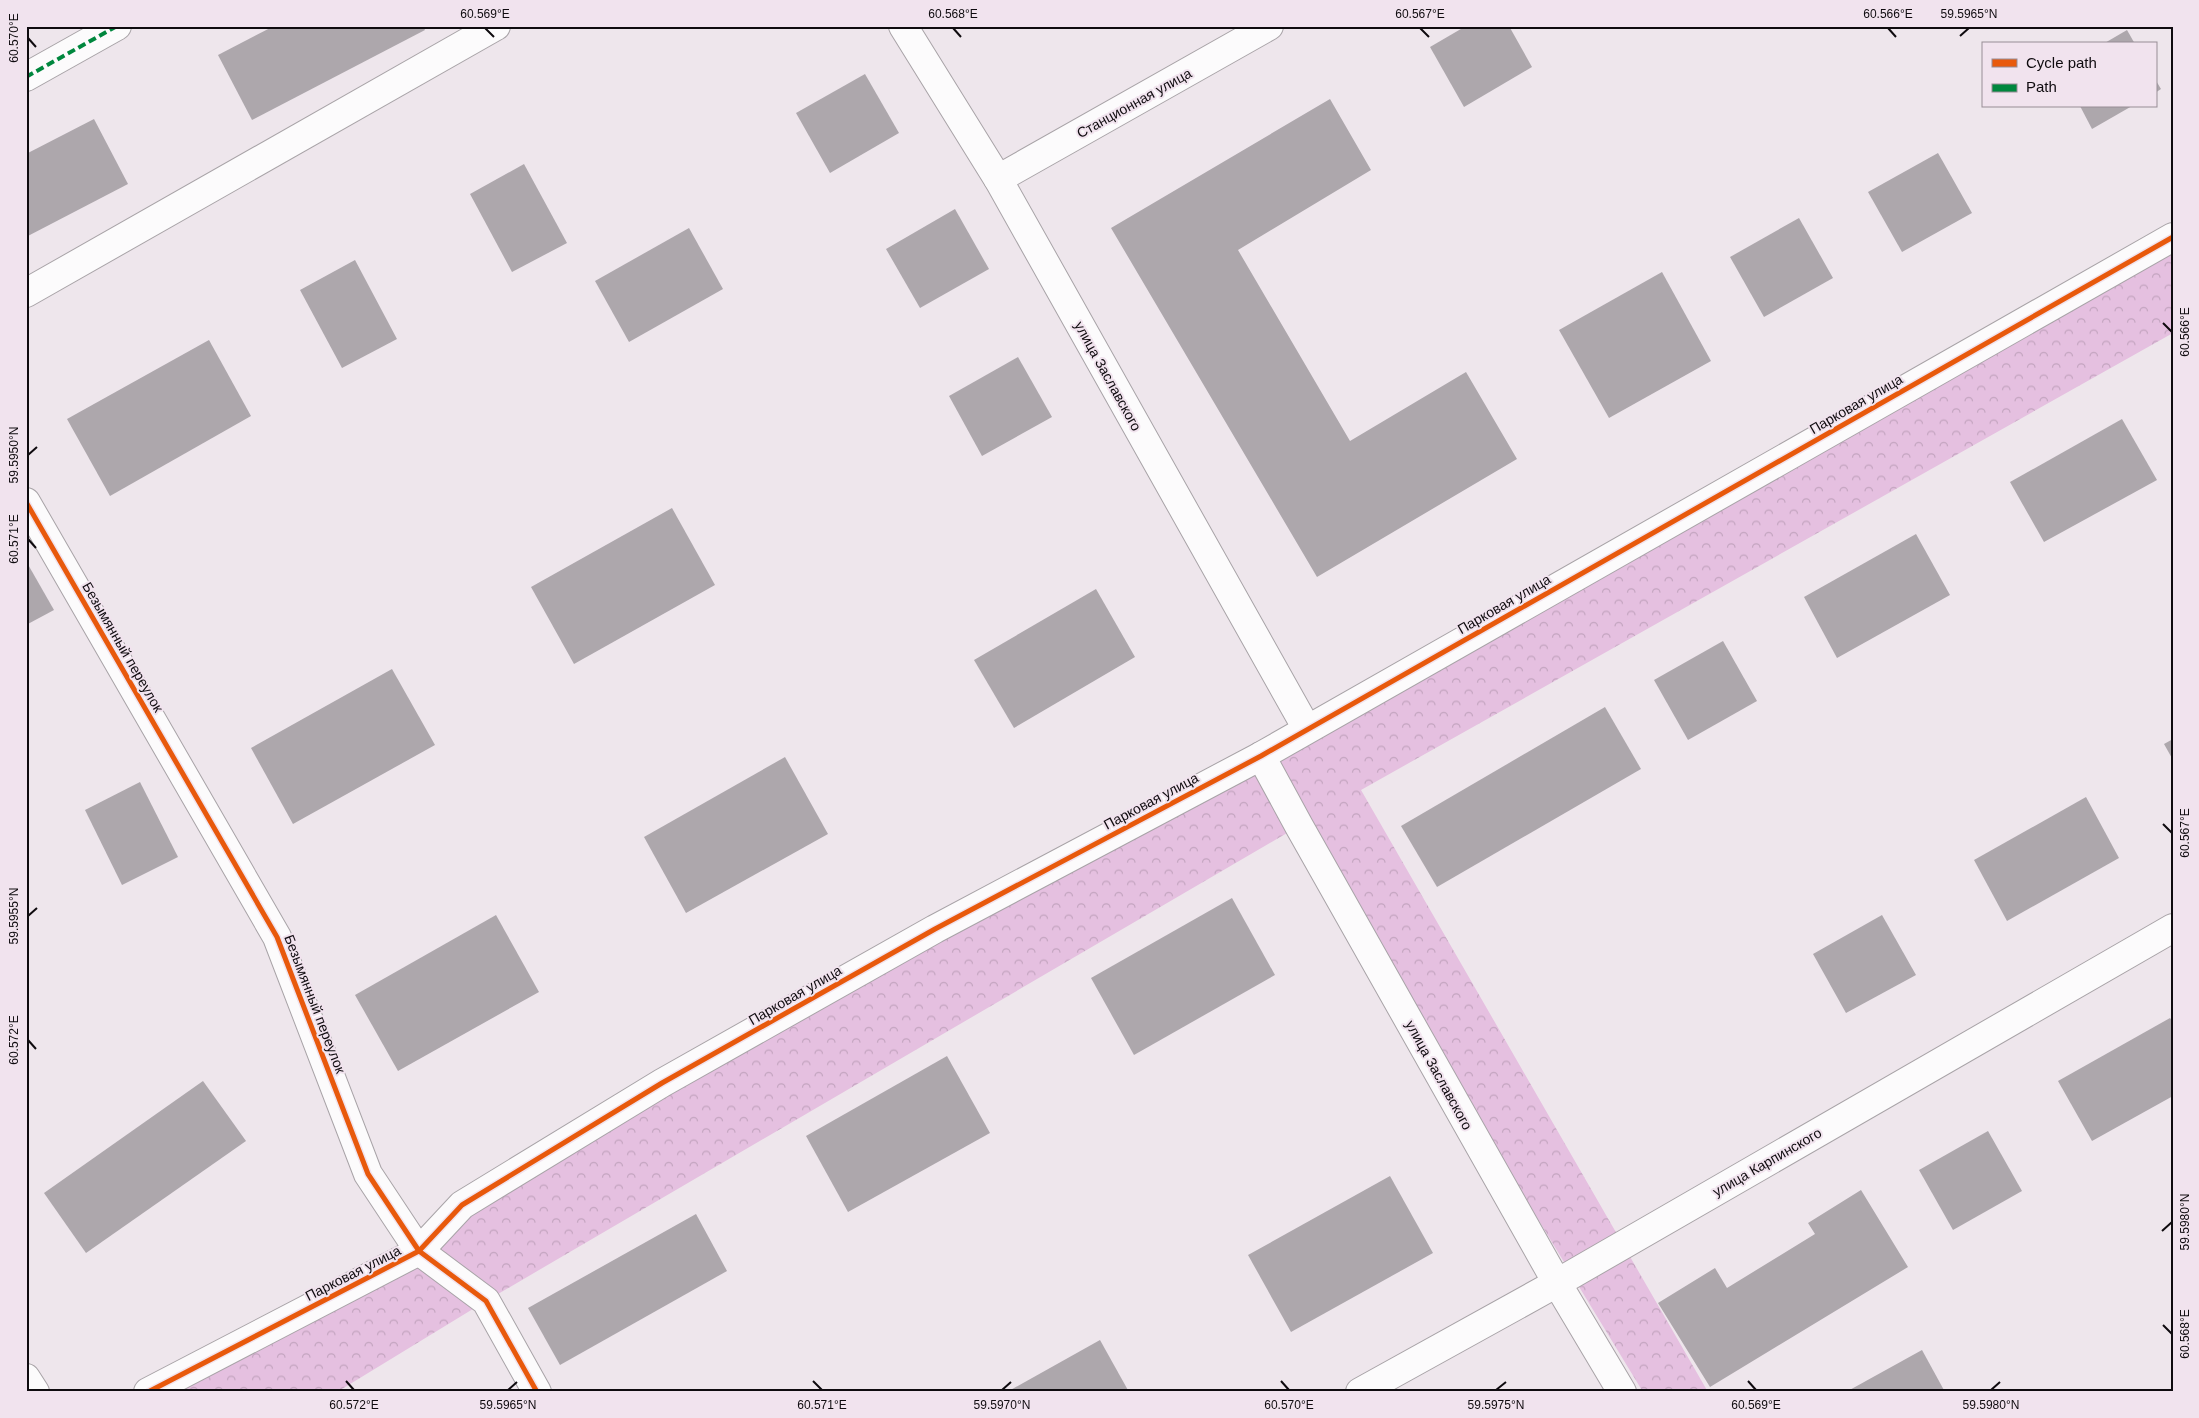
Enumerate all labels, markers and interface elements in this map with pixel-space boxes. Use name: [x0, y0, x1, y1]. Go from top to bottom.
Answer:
text: 60.569°E: [460, 7, 510, 21]
text: 60.568°E: [928, 7, 978, 21]
text: 60.567°E: [1395, 7, 1445, 21]
text: 60.566°E: [1863, 7, 1913, 21]
text: 59.5965°N: [1941, 7, 1997, 21]
text: 60.570°E: [7, 13, 21, 63]
legend: [1982, 42, 2156, 108]
text: Cycle path: [2026, 54, 2097, 71]
street label: Станционная улица: [1074, 65, 1194, 141]
text: Path: [2026, 78, 2057, 95]
text: 60.566°E: [2178, 307, 2192, 357]
street label: улица Заславского: [1071, 319, 1145, 434]
street label: Парковая улица: [1807, 371, 1906, 437]
text: 59.5950°N: [7, 427, 21, 483]
text: 60.571°E: [7, 514, 21, 564]
street label: Парковая улица: [1455, 571, 1554, 637]
street label: Безымянный переулок: [79, 579, 167, 716]
street label: Парковая улица: [1101, 769, 1201, 833]
text: 60.567°E: [2178, 808, 2192, 858]
text: 59.5955°N: [7, 888, 21, 944]
street label: Безымянный переулок: [281, 932, 349, 1076]
street label: Парковая улица: [746, 962, 845, 1028]
text: 60.572°E: [7, 1015, 21, 1065]
street label: улица Заславского: [1402, 1018, 1476, 1133]
street label: улица Карпинского: [1710, 1124, 1824, 1200]
text: 59.5980°N: [2178, 1194, 2192, 1250]
street label: Парковая улица: [303, 1242, 403, 1304]
text: 60.568°E: [2178, 1309, 2192, 1359]
text: 60.572°E: [329, 1398, 379, 1412]
text: 59.5965°N: [480, 1398, 536, 1412]
text: 60.571°E: [797, 1398, 847, 1412]
text: 59.5970°N: [974, 1398, 1030, 1412]
text: 60.570°E: [1264, 1398, 1314, 1412]
text: 59.5975°N: [1468, 1398, 1524, 1412]
text: 60.569°E: [1731, 1398, 1781, 1412]
text: 59.5980°N: [1963, 1398, 2019, 1412]

